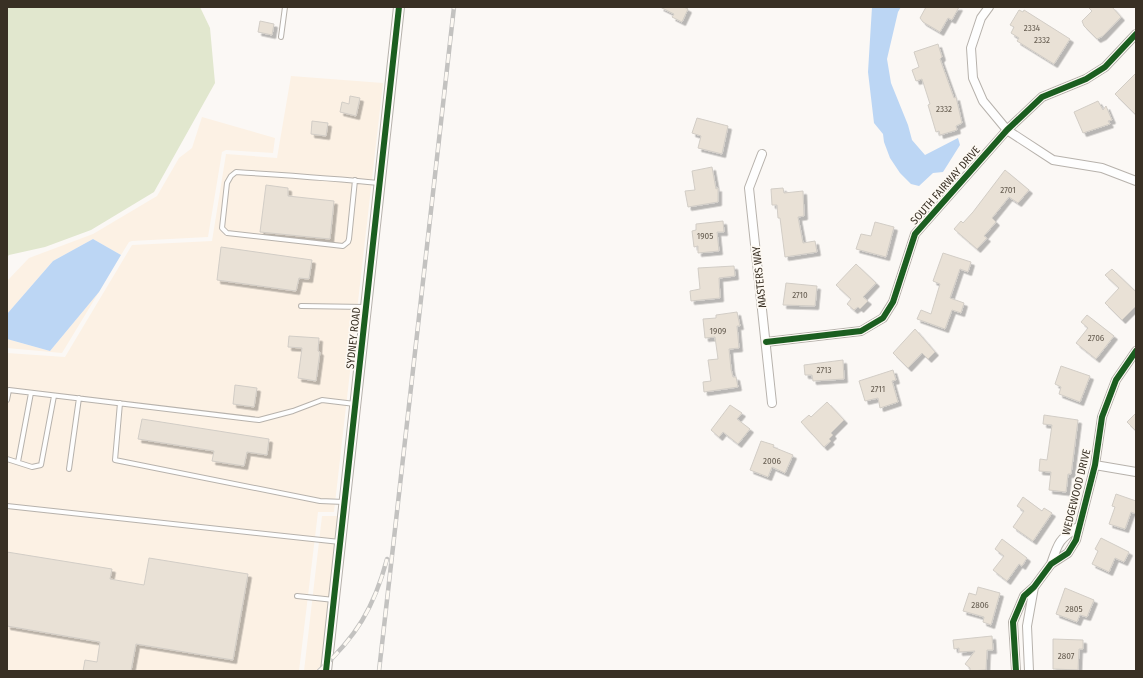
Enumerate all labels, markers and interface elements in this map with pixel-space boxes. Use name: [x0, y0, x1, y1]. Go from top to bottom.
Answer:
house number: 2334: [1024, 23, 1041, 33]
house number: 2332: [1034, 35, 1050, 45]
house number: 2332: [936, 104, 952, 114]
street label: SOUTH FAIRWAY DRIVE: [908, 143, 983, 227]
house number: 2701: [1000, 185, 1016, 195]
house number: 1905: [697, 231, 713, 241]
street label: MASTERS WAY: [750, 245, 769, 308]
house number: 2710: [792, 290, 808, 300]
street label: SYDNEY ROAD: [344, 307, 363, 369]
house number: 1909: [710, 326, 726, 336]
house number: 2706: [1088, 333, 1105, 343]
house number: 2713: [816, 365, 832, 375]
house number: 2711: [871, 384, 885, 394]
street label: WEDGEWOOD DRIVE: [1059, 448, 1093, 537]
house number: 2006: [763, 456, 781, 466]
house number: 2806: [971, 600, 989, 610]
house number: 2805: [1065, 604, 1083, 614]
house number: 2807: [1058, 651, 1075, 661]

